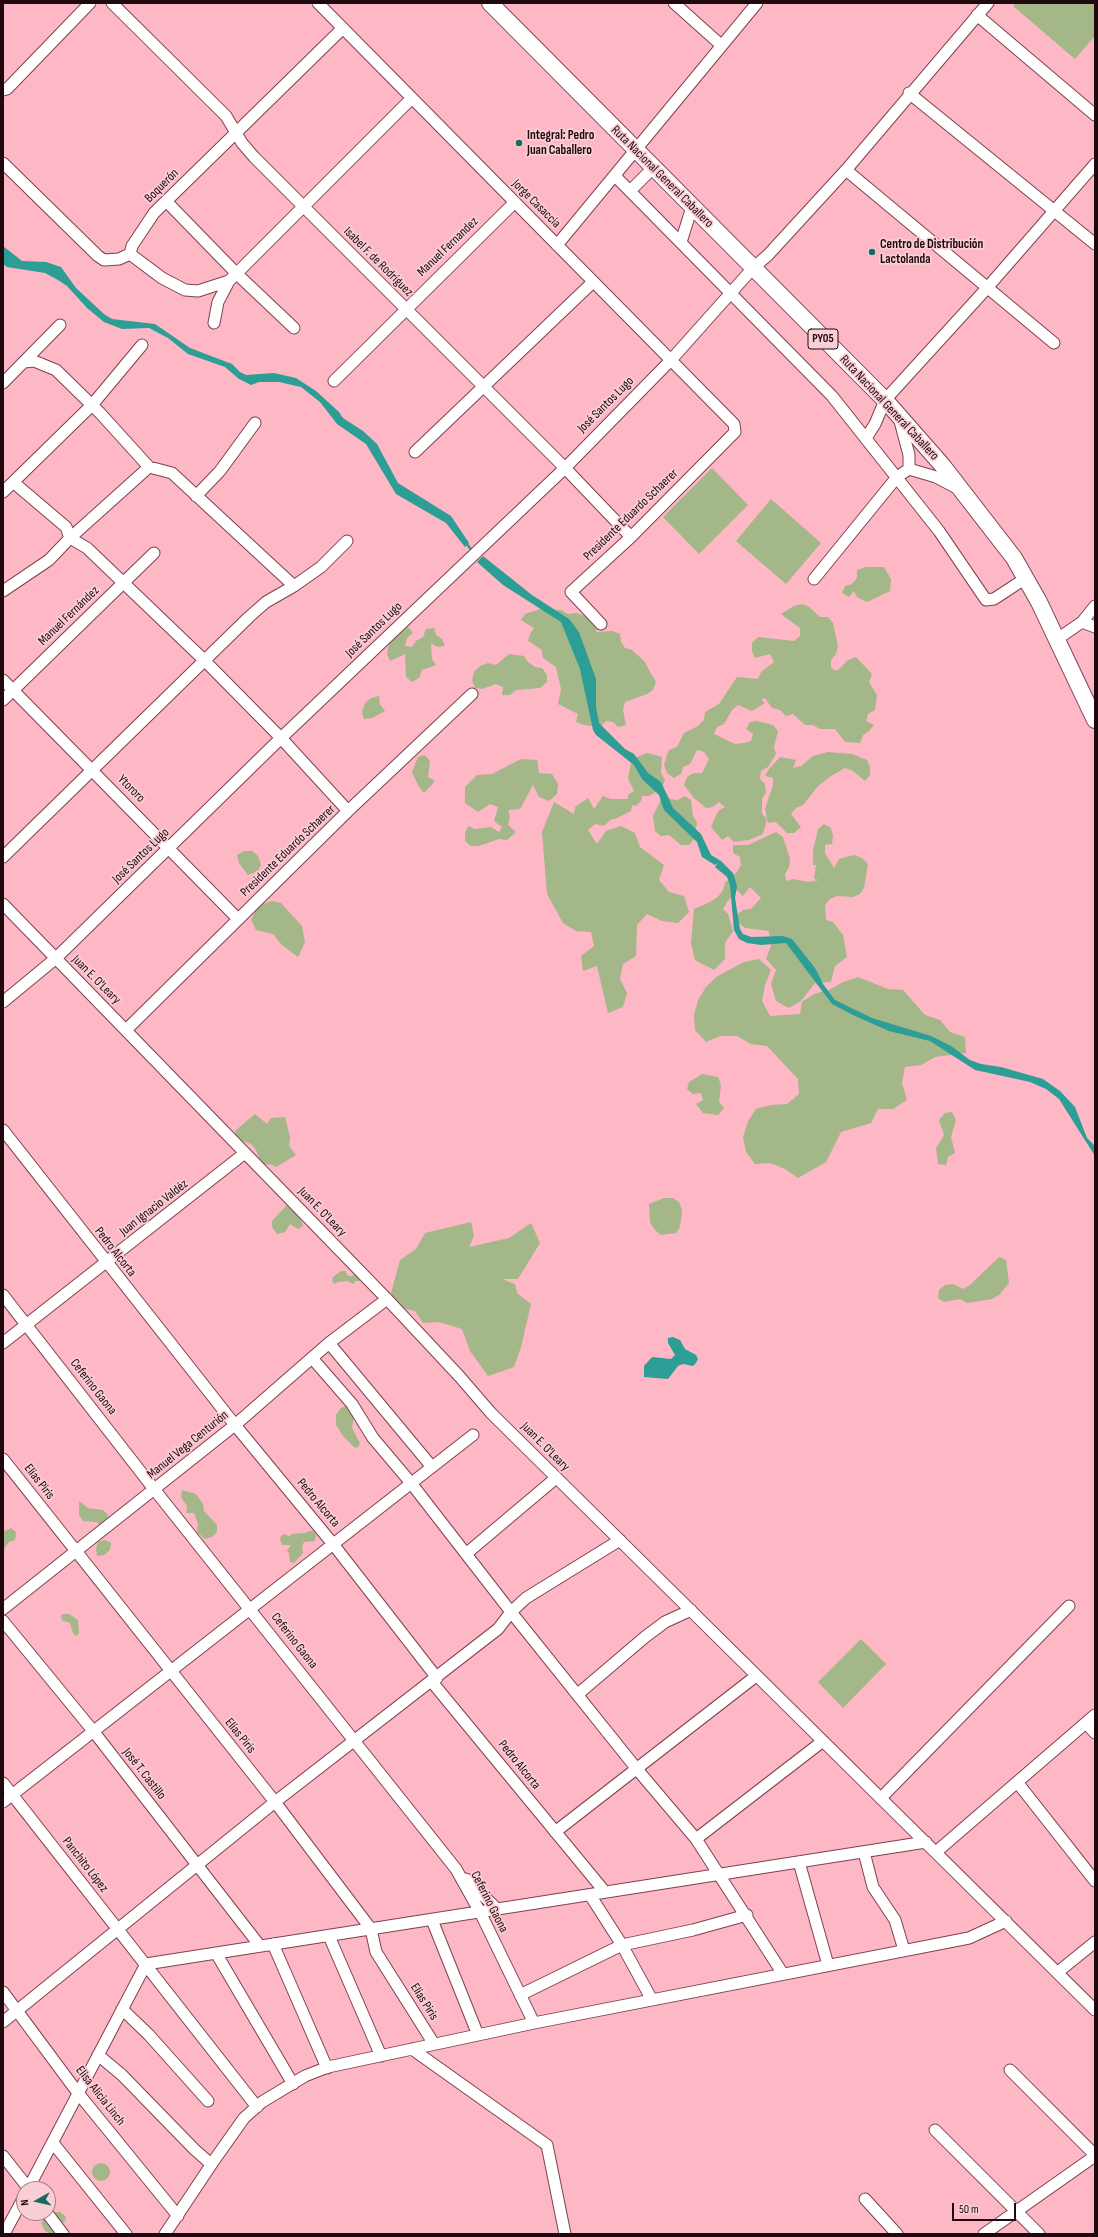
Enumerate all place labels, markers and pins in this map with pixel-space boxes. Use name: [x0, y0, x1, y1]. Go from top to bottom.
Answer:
place label: Integral: Pedro Juan Caballero: [527, 128, 594, 159]
marker: Integral: Pedro Juan Caballero: [514, 138, 524, 148]
place label: Centro de Distribución Lactolanda: [880, 237, 983, 268]
marker: Centro de Distribución Lactolanda: [867, 247, 877, 257]

